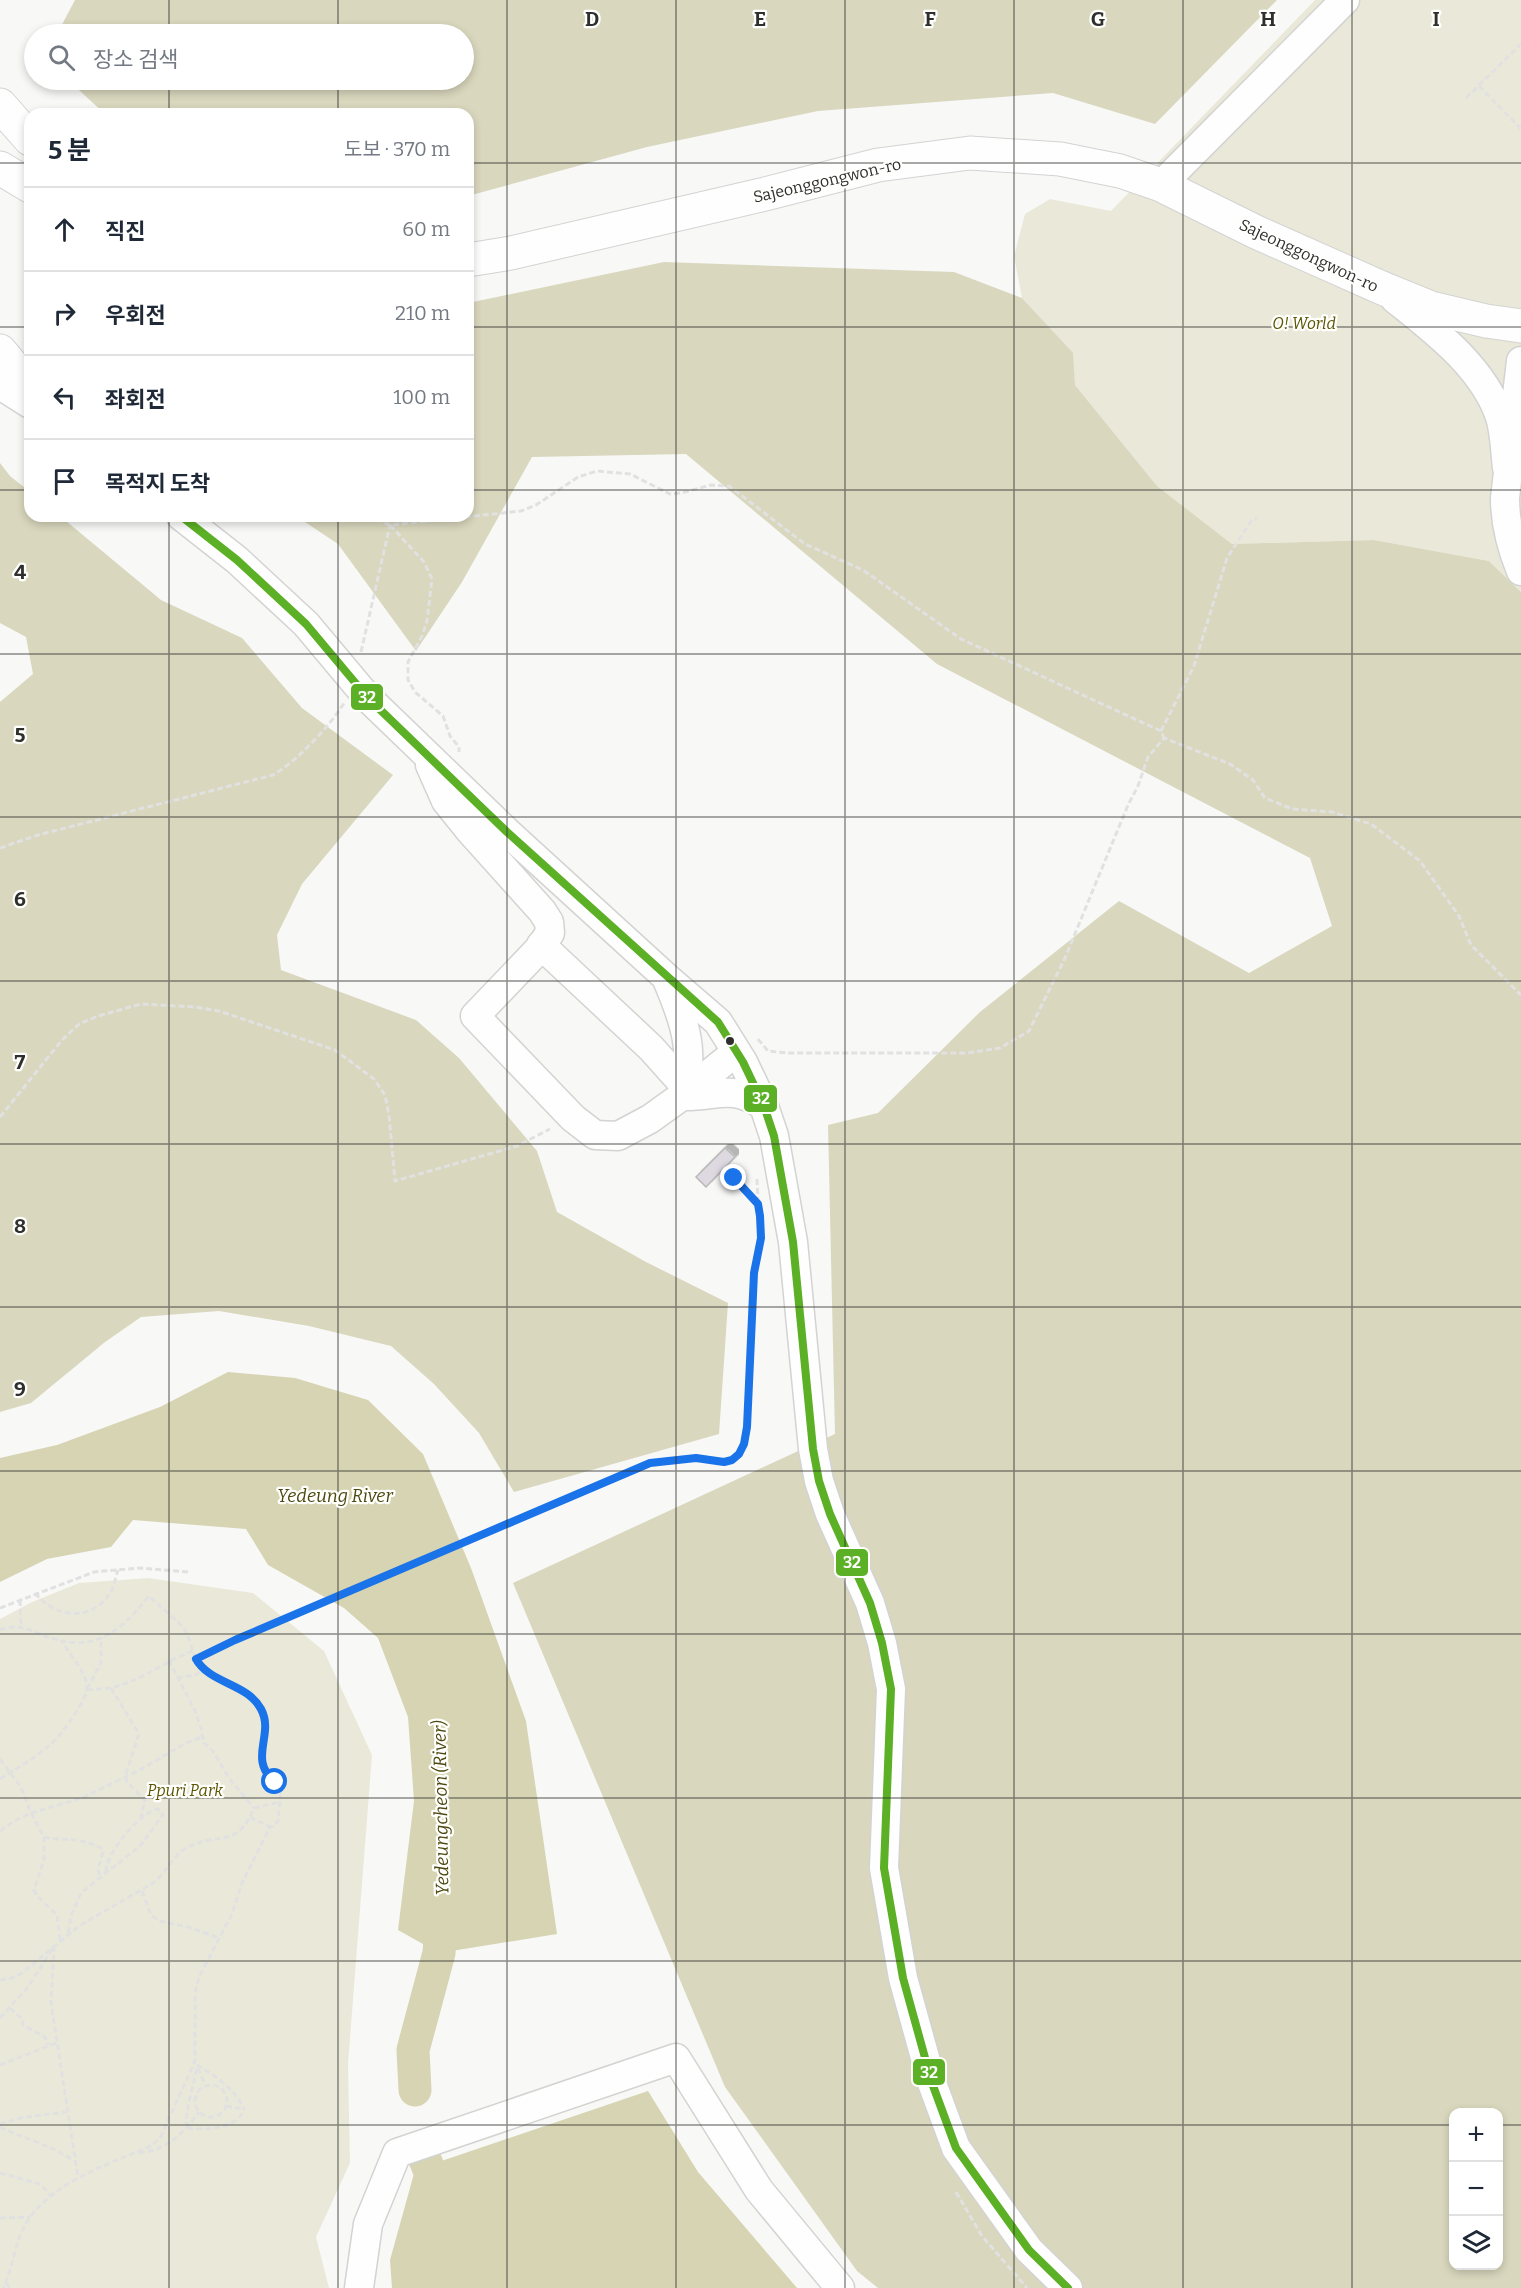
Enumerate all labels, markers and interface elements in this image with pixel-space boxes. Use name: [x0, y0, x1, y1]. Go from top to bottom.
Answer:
text: D: [585, 7, 599, 31]
text: E: [754, 7, 766, 31]
text: F: [924, 7, 936, 31]
text: G: [1091, 7, 1105, 31]
text: H: [1260, 7, 1276, 31]
text: I: [1432, 7, 1440, 31]
search box: [24, 24, 474, 90]
icon: search: [45, 41, 78, 74]
text: 장소 검색: [93, 46, 178, 73]
text: 5 분: [48, 135, 91, 166]
text: 도보 · 370 m: [344, 137, 450, 161]
street label: Sajeonggongwon-ro: [751, 154, 903, 207]
icon: ahead: [48, 213, 81, 246]
street label: Sajeonggongwon-ro: [1236, 215, 1381, 296]
text: 60 m: [402, 217, 450, 241]
text: 직진: [105, 218, 145, 245]
icon: right: [48, 297, 81, 330]
text: 210 m: [395, 301, 450, 325]
text: 우회전: [105, 302, 166, 329]
park label: O! World: [1272, 314, 1336, 333]
icon: left: [48, 381, 81, 414]
text: 100 m: [393, 385, 450, 409]
text: 좌회전: [105, 386, 166, 413]
icon: arrive: [48, 465, 81, 498]
text: 목적지 도착: [105, 470, 210, 497]
text: 4: [14, 560, 26, 584]
line badge: 32: [350, 683, 384, 711]
text: 32: [358, 688, 376, 707]
text: 5: [15, 723, 26, 747]
text: 6: [14, 887, 26, 911]
unlabelled marker: [724, 1035, 736, 1047]
text: 7: [15, 1050, 26, 1074]
line badge: 32: [743, 1084, 778, 1113]
text: 32: [752, 1089, 770, 1108]
route end: [720, 1164, 746, 1190]
text: 8: [14, 1214, 26, 1238]
text: 9: [14, 1377, 26, 1401]
water label: Yedeung River: [277, 1485, 393, 1507]
line badge: 32: [835, 1548, 869, 1577]
text: 32: [843, 1553, 861, 1572]
water label: Yedeungcheon (River): [428, 1720, 454, 1896]
route start: [261, 1768, 287, 1794]
park label: Ppuri Park: [147, 1781, 223, 1800]
line badge: 32: [912, 2058, 946, 2086]
text: 32: [920, 2063, 938, 2082]
map controls: [1449, 2108, 1503, 2270]
button: +: [1449, 2108, 1503, 2162]
button: −: [1449, 2162, 1503, 2216]
button: layers: [1449, 2216, 1503, 2270]

